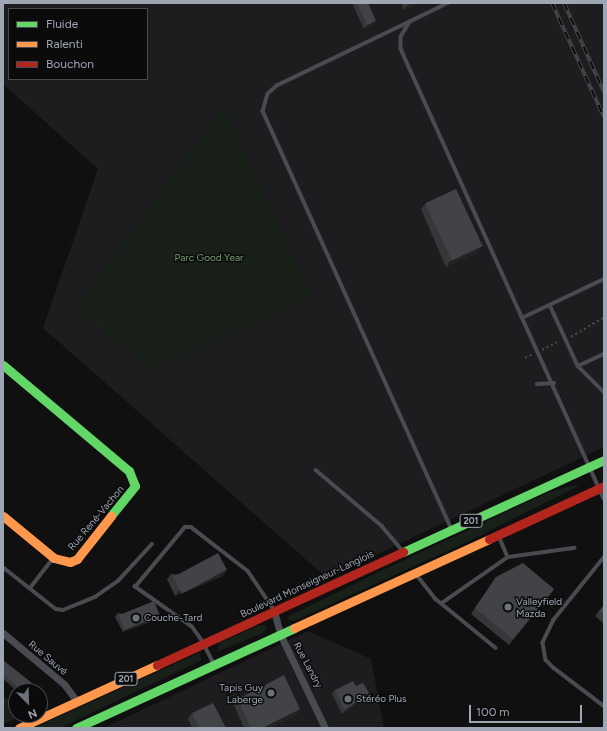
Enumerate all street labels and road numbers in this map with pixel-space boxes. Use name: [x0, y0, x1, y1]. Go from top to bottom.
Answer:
street label: Rue René-Vachon: [65, 483, 127, 553]
road number: 201: [459, 514, 483, 528]
street label: Boulevard Monseigneur-Langlois: [238, 548, 376, 620]
street label: Rue Sauvé: [26, 638, 70, 678]
street label: Rue Landry: [291, 640, 325, 690]
road number: 201: [114, 672, 138, 686]

